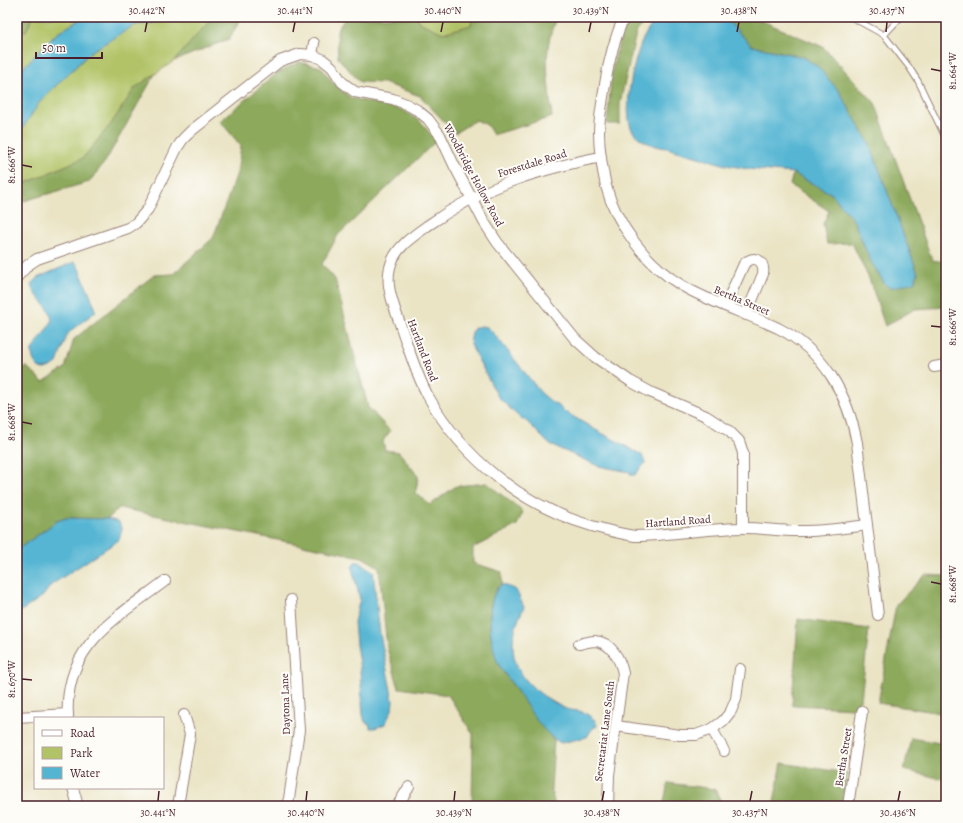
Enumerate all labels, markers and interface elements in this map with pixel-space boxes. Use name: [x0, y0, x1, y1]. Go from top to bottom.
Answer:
text: 30.442°N: [129, 4, 165, 17]
text: 30.441°N: [277, 4, 313, 17]
text: 30.440°N: [424, 4, 462, 17]
text: 30.439°N: [573, 4, 609, 17]
text: 30.438°N: [721, 4, 757, 17]
text: 30.437°N: [869, 4, 905, 17]
scale bar: [36, 34, 102, 60]
text: 50 m: [42, 40, 66, 56]
text: 81.664°W: [946, 52, 959, 90]
street label: Woodbridge Hollow Road: [440, 120, 507, 230]
text: 81.666°W: [5, 146, 18, 184]
street label: Forestdale Road: [496, 146, 569, 181]
street label: Bertha Street: [712, 282, 772, 319]
text: 81.666°W: [946, 308, 959, 346]
street label: Hartland Road: [404, 317, 441, 384]
text: 81.668°W: [5, 402, 18, 441]
street label: Hartland Road: [645, 512, 712, 531]
text: 81.668°W: [946, 564, 959, 603]
text: 81.670°W: [5, 659, 18, 698]
street label: Daytona Lane: [277, 673, 294, 735]
street label: Secretariat Lane South: [591, 680, 618, 782]
legend: [34, 717, 164, 789]
text: Road: [70, 725, 96, 741]
street label: Bertha Street: [831, 726, 856, 788]
text: Park: [70, 745, 93, 761]
text: Water: [69, 765, 100, 781]
text: 30.441°N: [140, 806, 176, 819]
text: 30.440°N: [287, 806, 325, 819]
text: 30.439°N: [436, 806, 472, 819]
text: 30.438°N: [584, 806, 620, 819]
text: 30.437°N: [732, 806, 768, 819]
text: 30.436°N: [880, 806, 916, 819]

